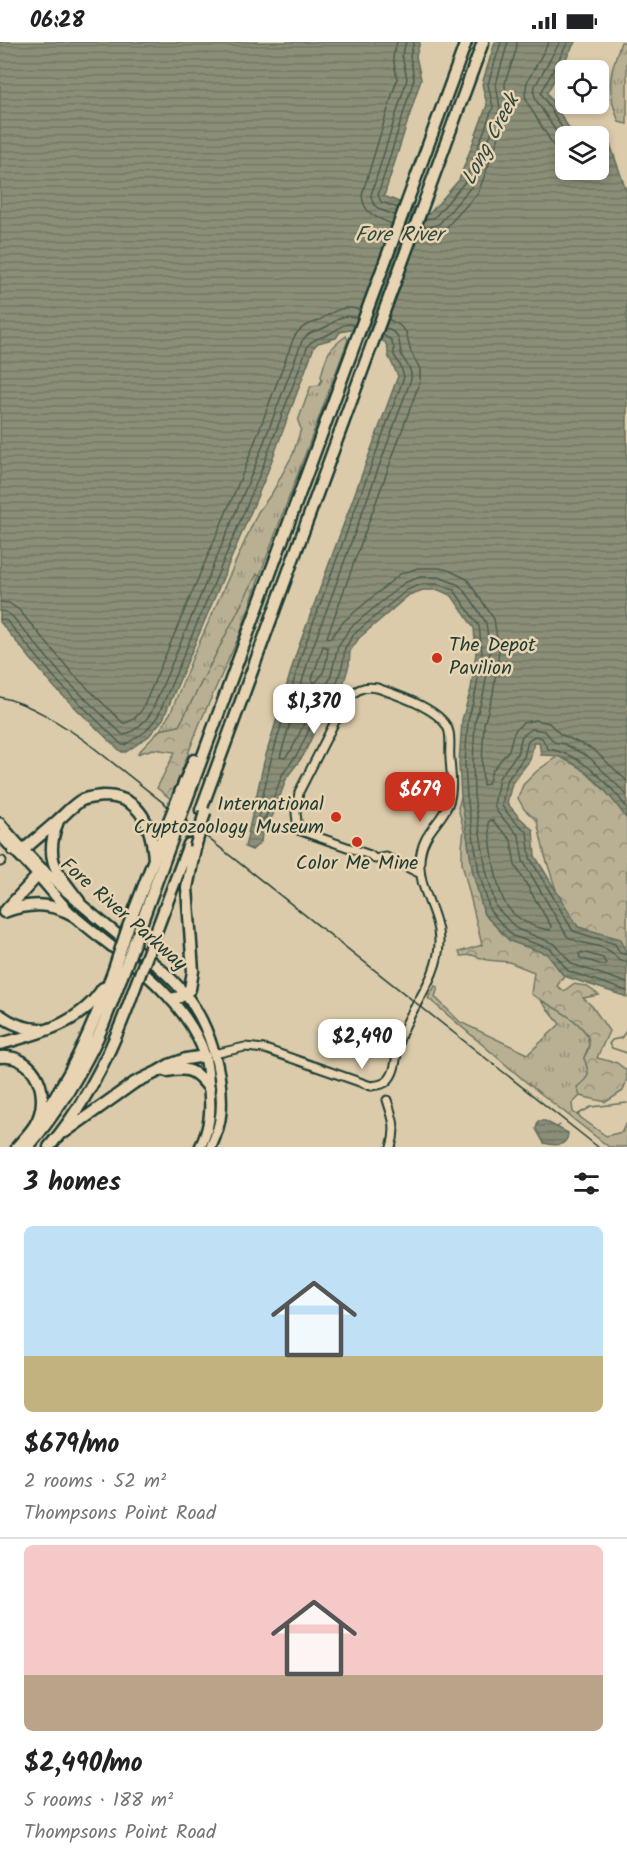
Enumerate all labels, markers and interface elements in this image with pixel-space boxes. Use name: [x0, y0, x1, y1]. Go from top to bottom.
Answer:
text: 06:28: [30, 4, 84, 39]
map controls: [555, 60, 609, 180]
button: locate: [555, 60, 609, 114]
water label: Long Creek: [453, 86, 530, 191]
button: layers: [555, 126, 609, 180]
water label: Fore River: [355, 219, 447, 252]
place label: The Depot Pavilion: [449, 630, 536, 685]
marker: The Depot Pavilion: [430, 651, 444, 665]
pin: $1,370: [265, 684, 363, 735]
text: $1,370: [287, 687, 341, 719]
pin: $679: [384, 772, 456, 823]
text: $679: [399, 775, 441, 807]
place label: International Cryptozoology Museum: [133, 789, 324, 844]
marker: International Cryptozoology Museum: [329, 810, 343, 824]
marker: Color Me Mine: [350, 835, 364, 849]
place label: Color Me Mine: [296, 848, 418, 880]
street label: Fore River Parkway: [52, 850, 194, 980]
pin: $2,490: [313, 1019, 411, 1070]
text: $2,490: [332, 1022, 392, 1054]
text: 3 homes: [24, 1162, 121, 1204]
icon: filters: [570, 1167, 603, 1200]
icon: home: [260, 1265, 368, 1373]
text: $679/mo: [24, 1424, 119, 1466]
text: 2 rooms · 52 m²: [24, 1466, 166, 1498]
text: Thompsons Point Road: [24, 1498, 216, 1530]
icon: home: [260, 1584, 368, 1692]
text: $2,490/mo: [24, 1743, 143, 1785]
text: 5 rooms · 188 m²: [24, 1785, 173, 1817]
text: Thompsons Point Road: [24, 1817, 216, 1849]

